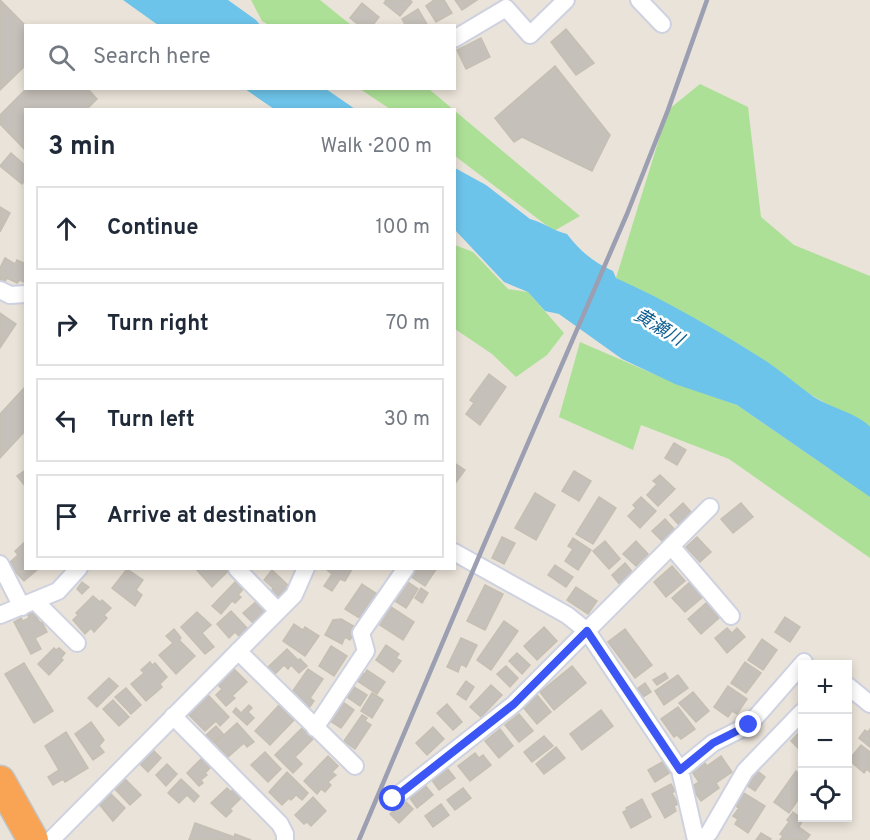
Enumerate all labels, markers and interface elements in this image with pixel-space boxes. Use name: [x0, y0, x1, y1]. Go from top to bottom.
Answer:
search box: [24, 24, 456, 90]
icon: search: [45, 41, 78, 74]
text: Search here: [93, 44, 211, 71]
text: 3 min: [48, 131, 116, 164]
text: Walk · 200 m: [321, 134, 432, 160]
icon: ahead: [50, 212, 83, 245]
text: Continue: [107, 215, 198, 242]
text: 100 m: [375, 215, 430, 241]
water label: 黄瀬川: [629, 305, 689, 353]
icon: right: [50, 308, 83, 341]
text: Turn right: [107, 311, 209, 338]
text: 70 m: [386, 311, 430, 337]
icon: left: [50, 404, 83, 437]
text: Turn left: [107, 407, 195, 434]
text: 30 m: [384, 407, 430, 433]
icon: arrive: [50, 500, 83, 533]
text: Arrive at destination: [107, 503, 317, 530]
map controls: [798, 660, 852, 822]
button: +: [798, 660, 852, 714]
route end: [735, 711, 761, 737]
button: −: [798, 714, 852, 768]
button: locate: [798, 768, 852, 822]
route start: [379, 785, 405, 811]

